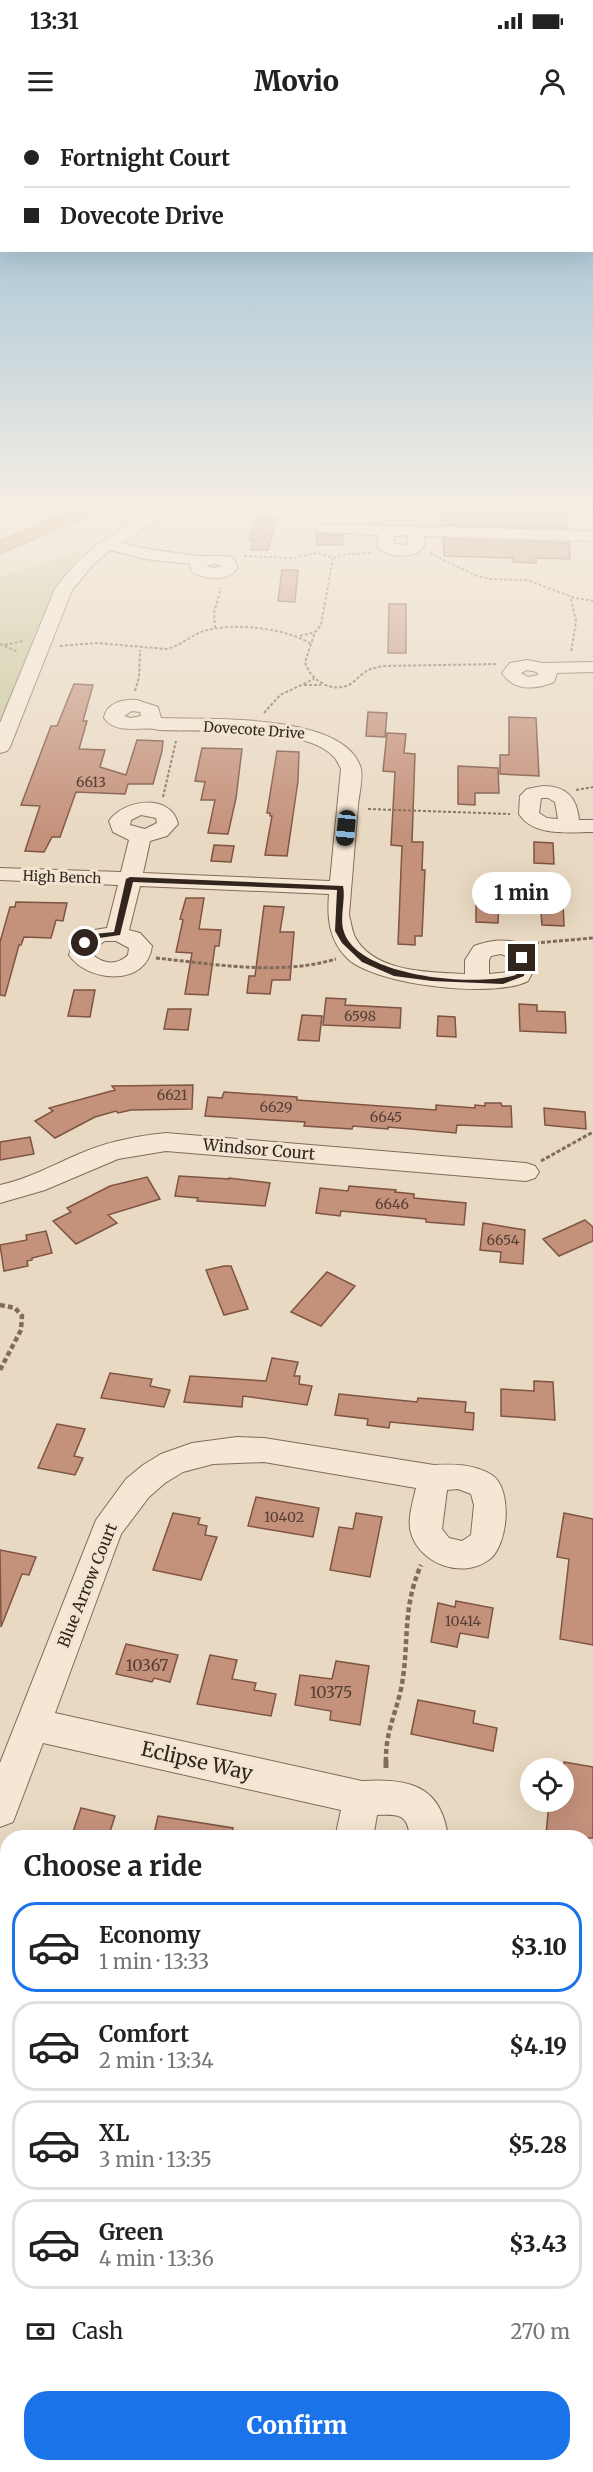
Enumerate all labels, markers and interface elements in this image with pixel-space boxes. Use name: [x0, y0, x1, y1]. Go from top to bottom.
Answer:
text: 13:31: [30, 7, 79, 35]
text: Movio: [254, 64, 339, 98]
icon: menu: [24, 65, 57, 98]
icon: person: [536, 65, 569, 98]
text: Fortnight Court: [60, 144, 230, 172]
text: Dovecote Drive: [60, 202, 224, 230]
street label: Dovecote Drive: [203, 717, 305, 743]
house number: 6613: [76, 773, 106, 791]
car: [335, 809, 357, 847]
street label: High Bench: [22, 867, 102, 887]
callout: 1 min: [472, 871, 572, 913]
text: 1 min: [494, 880, 549, 905]
route start: [71, 929, 98, 956]
route end: [508, 944, 535, 971]
house number: 6598: [344, 1007, 376, 1025]
house number: 6621: [157, 1086, 187, 1104]
house number: 6629: [260, 1098, 292, 1116]
house number: 6645: [370, 1108, 402, 1126]
street label: Windsor Court: [201, 1134, 317, 1164]
house number: 6646: [375, 1195, 409, 1213]
house number: 6654: [487, 1231, 520, 1249]
house number: 10402: [264, 1508, 304, 1526]
street label: Blue Arrow Court: [53, 1519, 121, 1650]
house number: 10414: [445, 1612, 482, 1630]
house number: 10367: [126, 1655, 168, 1675]
house number: 10375: [310, 1682, 352, 1702]
street label: Eclipse Way: [139, 1736, 256, 1786]
map controls: [520, 1758, 574, 1812]
button: locate: [520, 1758, 574, 1812]
text: Choose a ride: [24, 1849, 202, 1883]
icon: car: [27, 1920, 81, 1974]
text: Economy: [99, 1921, 200, 1949]
text: $3.10: [511, 1933, 567, 1961]
text: 1 min · 13:33: [99, 1949, 209, 1974]
icon: car: [27, 2019, 81, 2073]
text: Comfort: [99, 2020, 189, 2048]
text: $4.19: [509, 2032, 567, 2060]
text: 2 min · 13:34: [99, 2048, 214, 2073]
icon: car: [27, 2118, 81, 2172]
text: XL: [99, 2119, 129, 2147]
text: $5.28: [508, 2131, 567, 2159]
text: 3 min · 13:35: [99, 2147, 212, 2172]
icon: car: [27, 2217, 81, 2271]
text: Green: [99, 2218, 163, 2246]
text: $3.43: [509, 2230, 567, 2258]
text: 4 min · 13:36: [99, 2246, 214, 2271]
icon: cash: [24, 2315, 57, 2348]
text: Cash: [72, 2317, 123, 2345]
text: 270 m: [510, 2319, 570, 2344]
button: Confirm: [24, 2391, 570, 2460]

